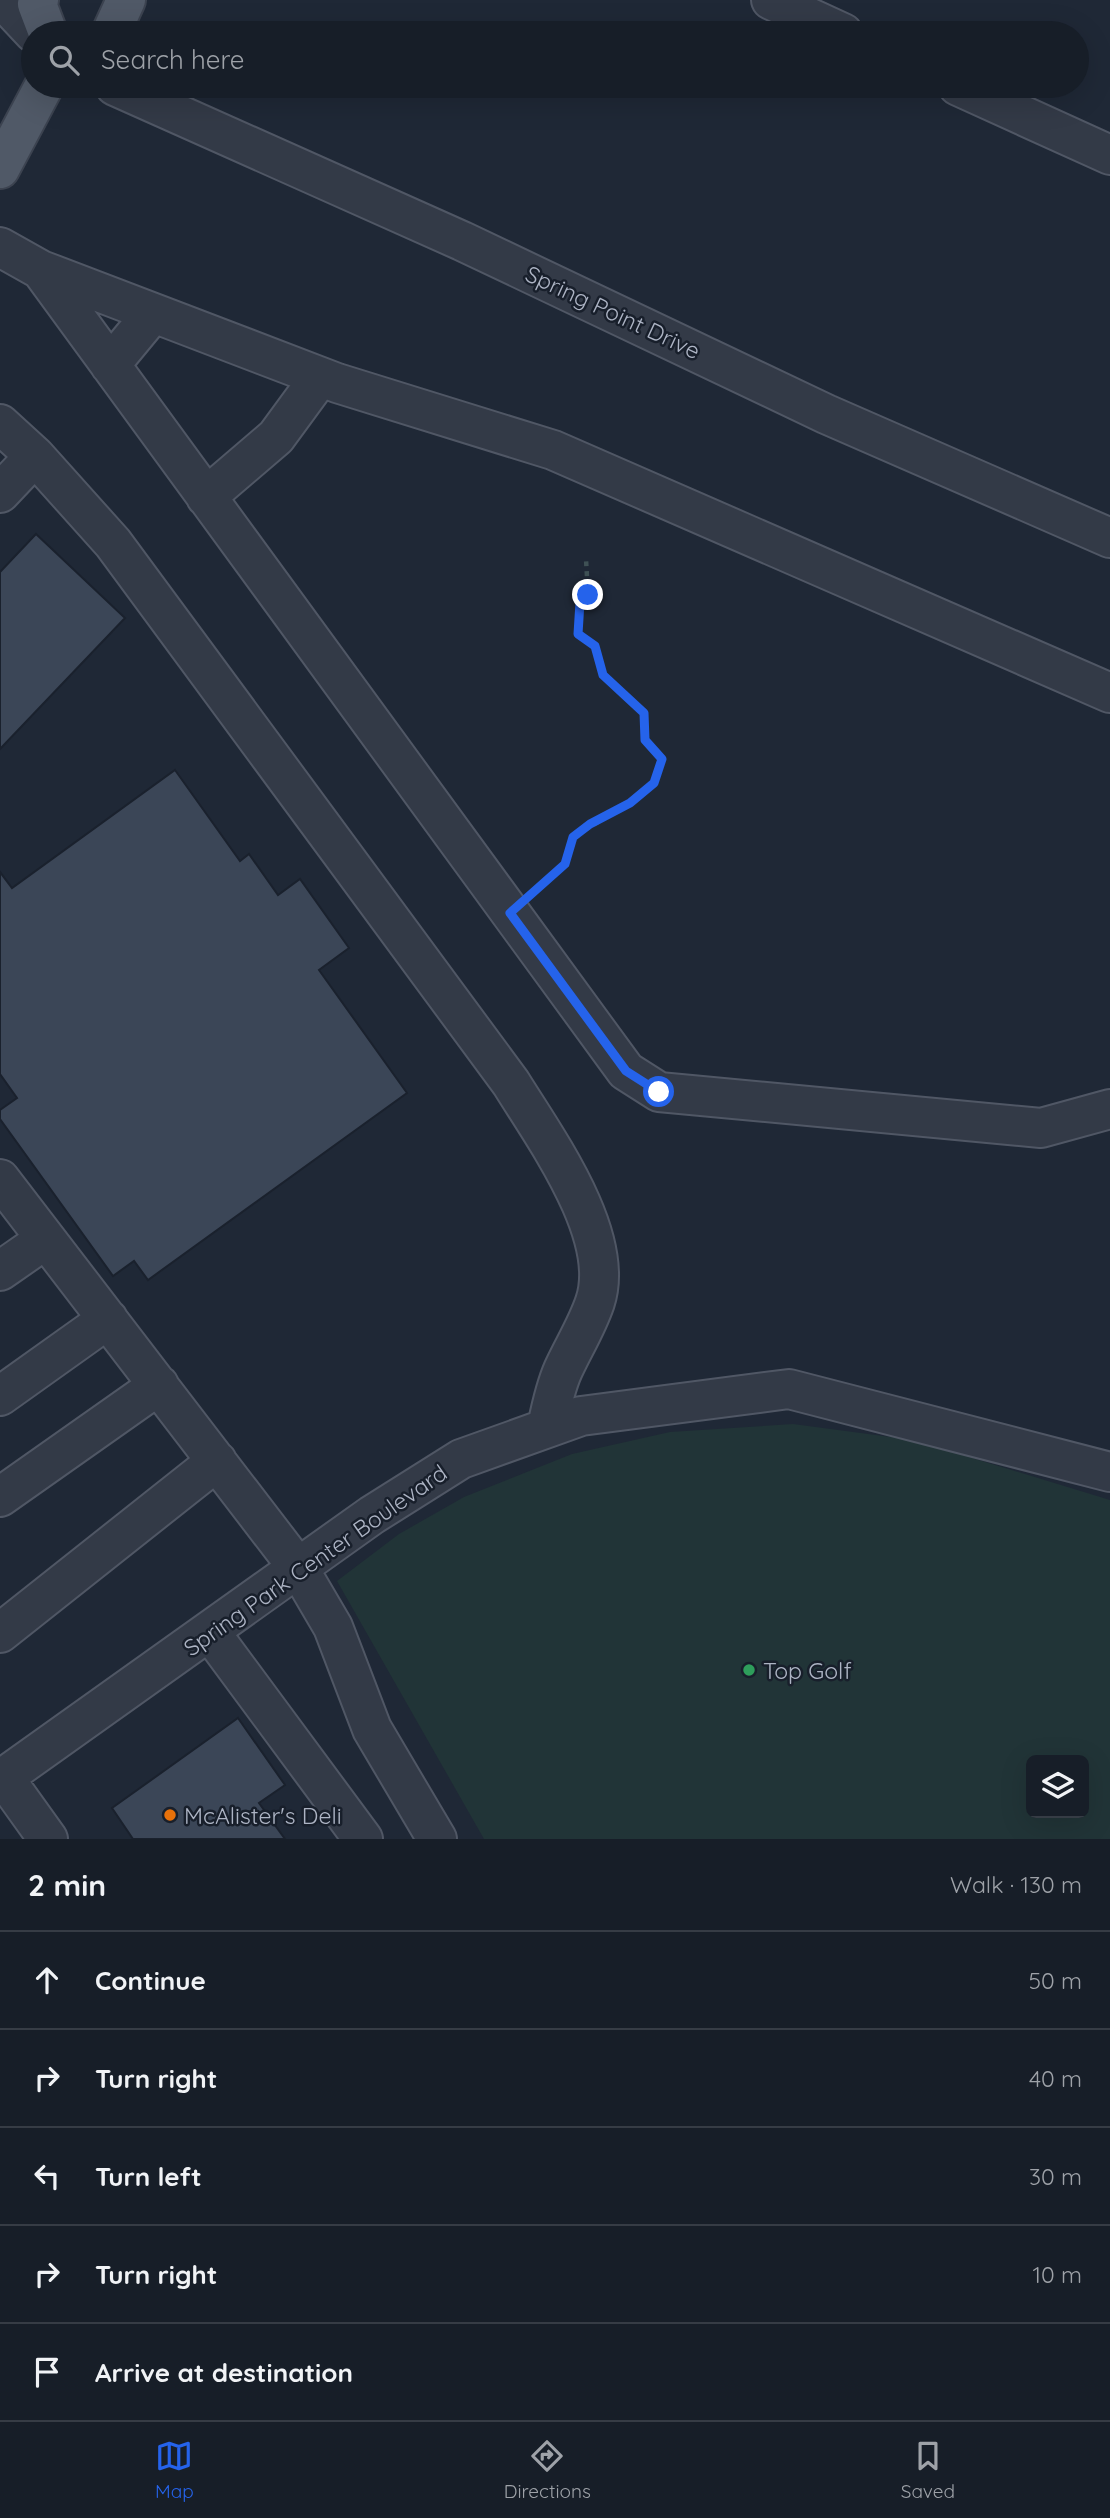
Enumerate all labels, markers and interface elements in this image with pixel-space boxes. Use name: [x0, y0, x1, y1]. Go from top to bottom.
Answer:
search box: [21, 21, 1089, 98]
icon: search: [45, 41, 83, 79]
text: Search here: [101, 43, 245, 76]
street label: Spring Point Drive: [521, 259, 705, 365]
route end: [572, 579, 603, 610]
route start: [643, 1076, 674, 1107]
street label: Spring Park Center Boulevard: [178, 1458, 452, 1662]
place label: Top Golf: [763, 1656, 852, 1685]
marker: Top Golf: [741, 1662, 757, 1678]
map controls: [1026, 1755, 1089, 1818]
button: layers: [1026, 1755, 1089, 1818]
place label: McAlister's Deli: [184, 1801, 342, 1830]
marker: McAlister's Deli: [162, 1807, 178, 1823]
text: 2 min: [28, 1866, 106, 1904]
text: Walk · 130 m: [950, 1870, 1082, 1899]
icon: ahead: [28, 1961, 66, 1999]
text: Continue: [95, 1964, 206, 1997]
text: 50 m: [1029, 1966, 1082, 1995]
icon: right: [28, 2059, 66, 2097]
text: Turn right: [95, 2062, 217, 2095]
text: 40 m: [1029, 2064, 1082, 2093]
icon: left: [28, 2157, 66, 2195]
text: Turn left: [95, 2160, 202, 2193]
text: 30 m: [1029, 2162, 1082, 2191]
icon: right: [28, 2255, 66, 2293]
text: Turn right: [95, 2258, 217, 2291]
text: 10 m: [1033, 2260, 1082, 2289]
icon: arrive: [28, 2353, 66, 2391]
text: Arrive at destination: [95, 2356, 353, 2389]
tab: Map: [155, 2437, 194, 2503]
tab: Directions: [504, 2437, 591, 2503]
tab: Saved: [901, 2437, 955, 2503]

